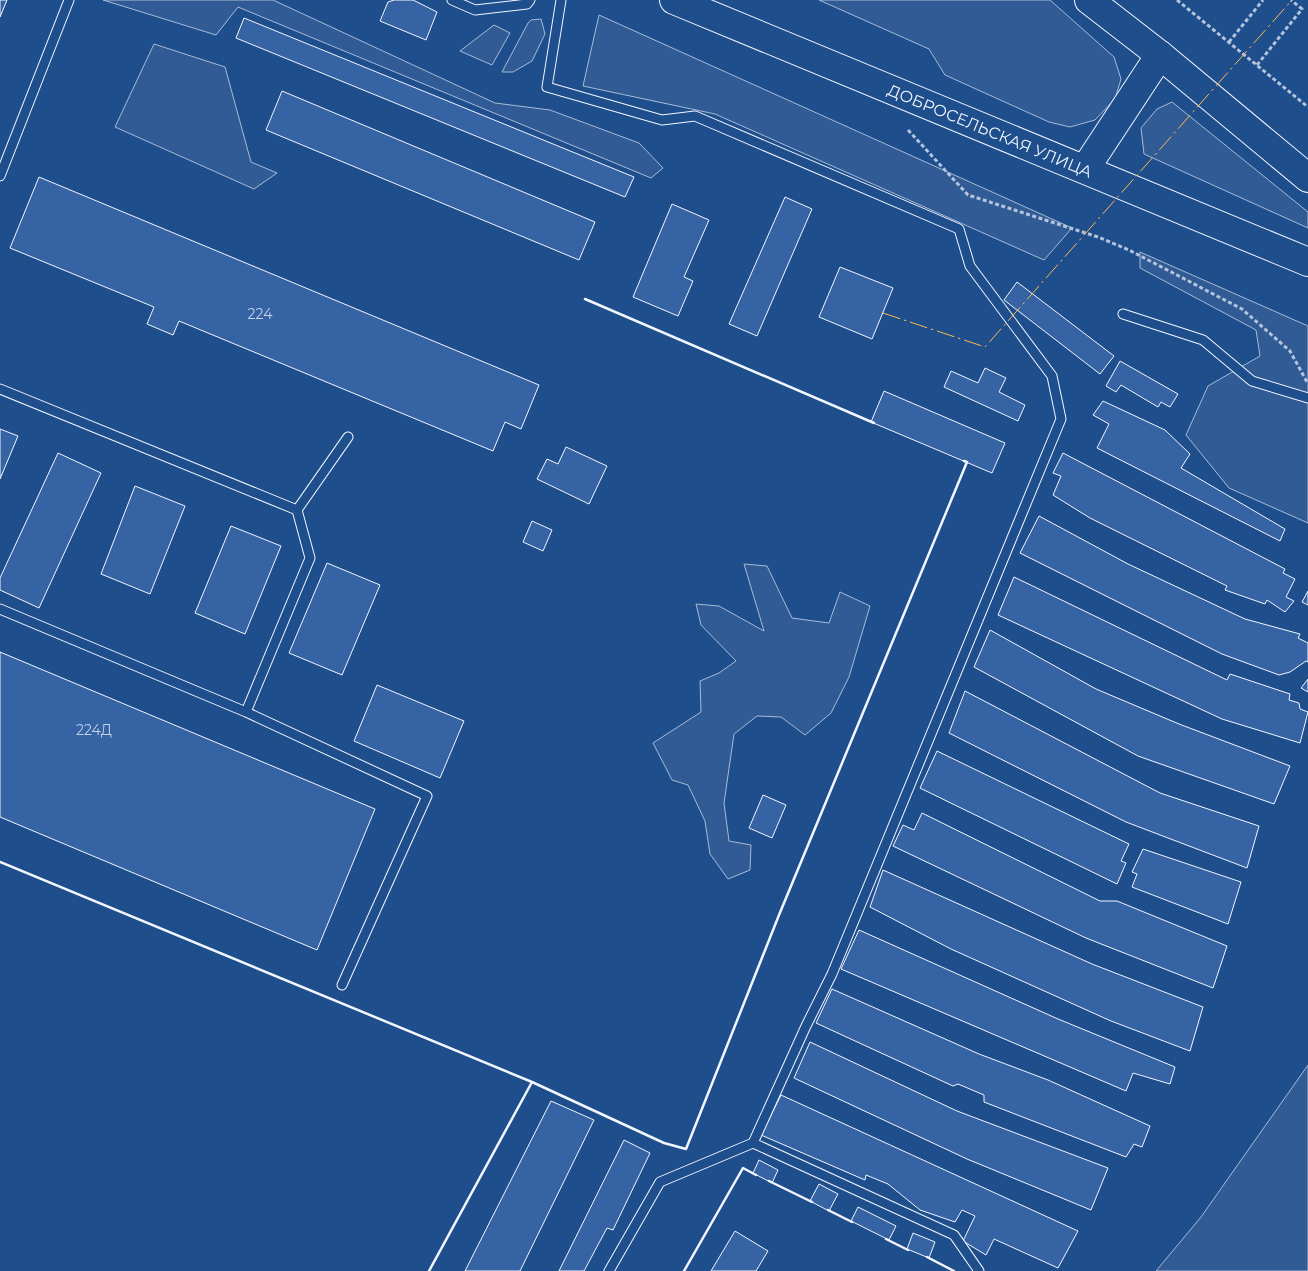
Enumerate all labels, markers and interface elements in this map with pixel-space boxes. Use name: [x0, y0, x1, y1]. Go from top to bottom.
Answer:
street label: ДОБРОСЕЛЬСКАЯ УЛИЦА: [885, 80, 1095, 182]
house number: 224: [248, 305, 273, 323]
house number: 224Д: [76, 721, 112, 739]

